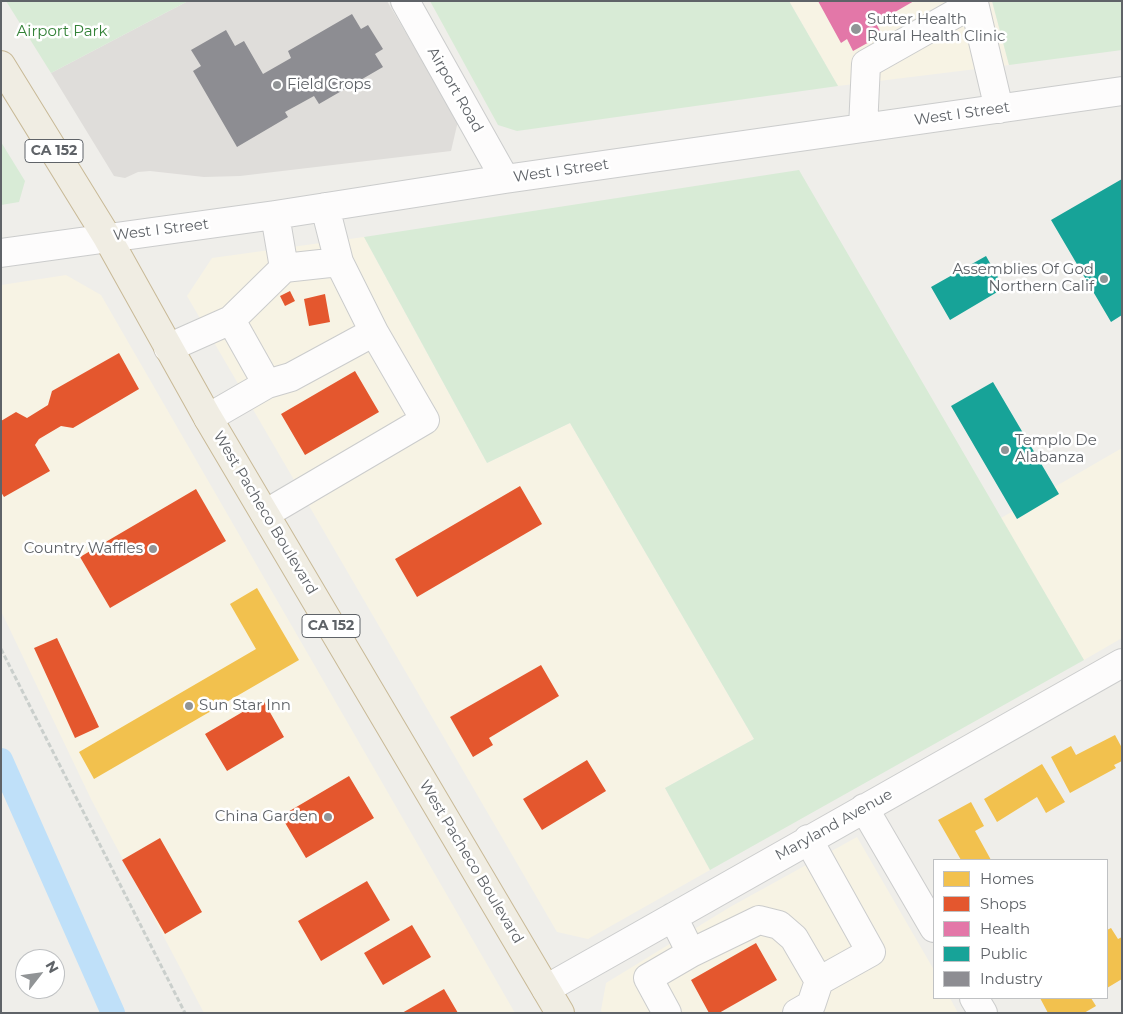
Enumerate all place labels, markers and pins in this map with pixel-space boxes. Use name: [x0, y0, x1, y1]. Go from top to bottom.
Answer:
place label: Sutter Health Rural Health Clinic: [867, 11, 1005, 46]
marker: Sutter Health Rural Health Clinic: [849, 22, 863, 36]
place label: Field Crops: [287, 76, 371, 94]
marker: Field Crops: [271, 79, 283, 91]
place label: Assemblies Of God Northern Calif: [952, 261, 1094, 296]
marker: Assemblies Of God Northern Calif: [1098, 273, 1110, 285]
place label: Templo De Alabanza: [1015, 432, 1097, 467]
marker: Templo De Alabanza: [999, 444, 1011, 456]
place label: Country Waffles: [24, 540, 143, 558]
marker: Country Waffles: [147, 543, 159, 555]
place label: Sun Star Inn: [199, 697, 291, 715]
marker: Sun Star Inn: [183, 700, 195, 712]
place label: China Garden: [215, 808, 318, 826]
marker: China Garden: [322, 811, 334, 823]

